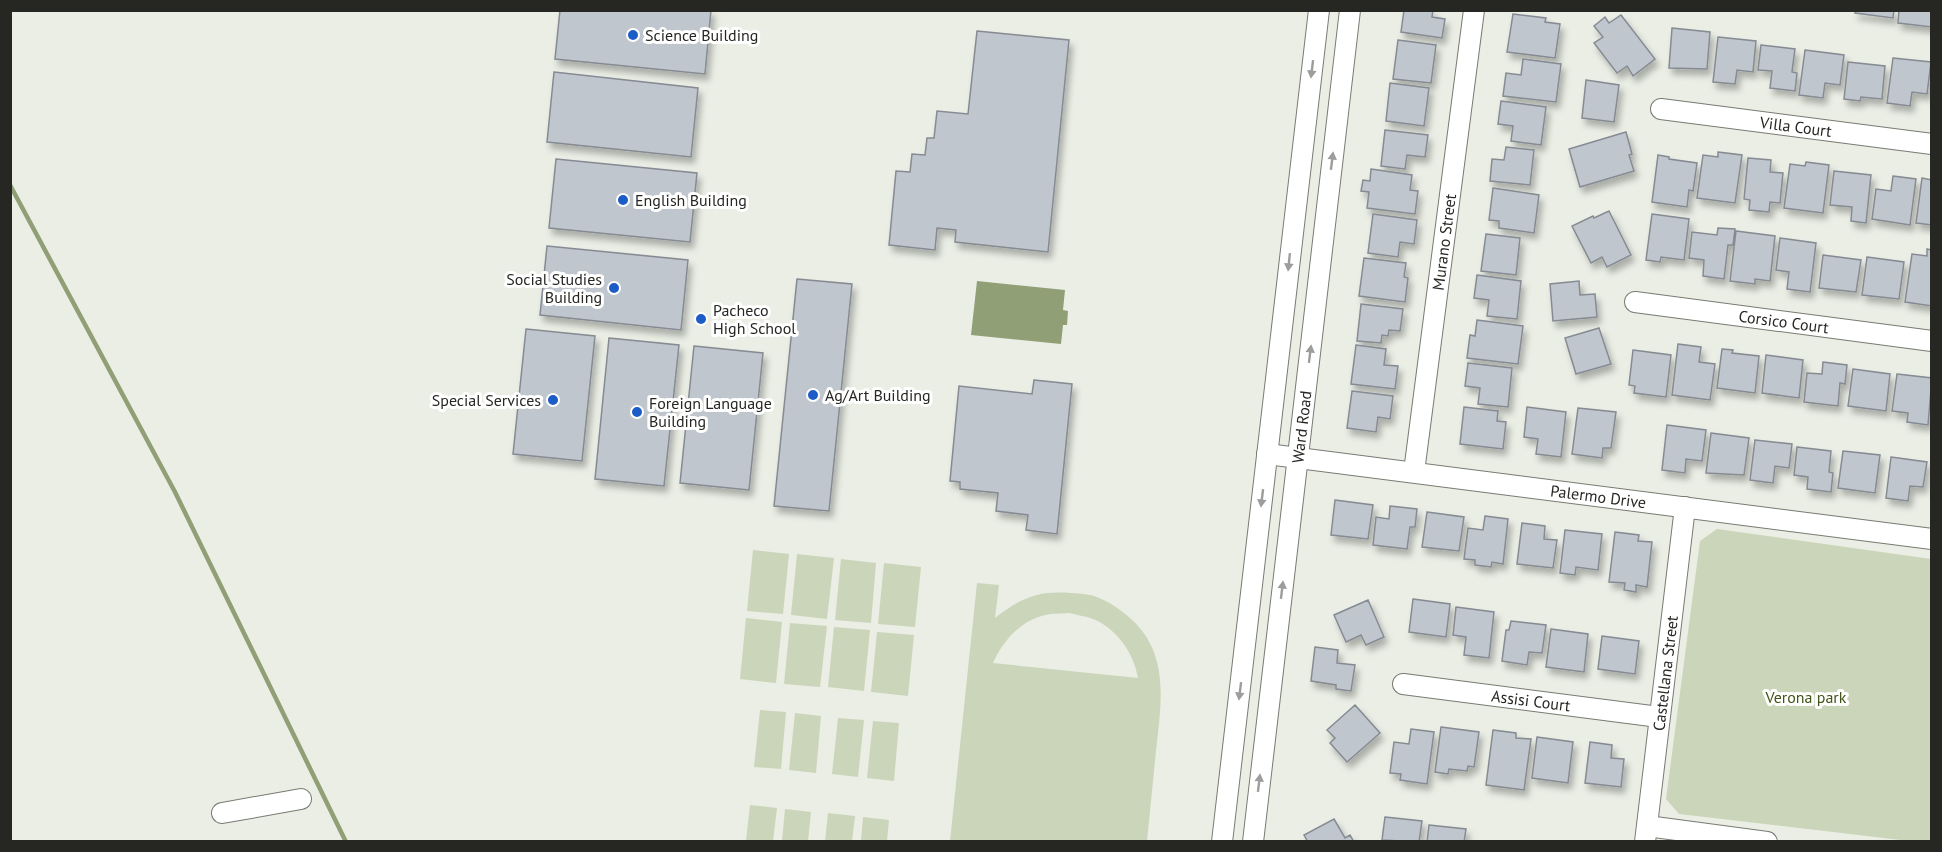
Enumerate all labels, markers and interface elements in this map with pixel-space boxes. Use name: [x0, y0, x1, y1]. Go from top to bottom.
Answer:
place label: Science Building: [645, 25, 758, 45]
marker: Science Building: [626, 28, 640, 42]
one-way arrow: [1307, 59, 1317, 78]
street label: Villa Court: [1758, 112, 1833, 141]
one-way arrow: [1328, 151, 1337, 170]
place label: English Building: [635, 190, 747, 210]
street label: Murano Street: [1428, 192, 1460, 291]
marker: English Building: [616, 193, 630, 207]
one-way arrow: [1284, 253, 1294, 272]
place label: Social Studies Building: [506, 269, 602, 307]
marker: Social Studies Building: [607, 281, 621, 295]
place label: Pacheco High School: [713, 300, 796, 338]
street label: Corsico Court: [1738, 306, 1830, 337]
marker: Pacheco High School: [694, 312, 708, 326]
one-way arrow: [1305, 345, 1315, 364]
place label: Ag/Art Building: [825, 385, 931, 405]
marker: Ag/Art Building: [806, 388, 820, 402]
place label: Special Services: [432, 390, 541, 410]
street label: Ward Road: [1287, 390, 1316, 464]
marker: Special Services: [546, 393, 560, 407]
place label: Foreign Language Building: [649, 393, 772, 431]
marker: Foreign Language Building: [630, 405, 644, 419]
street label: Palermo Drive: [1549, 480, 1647, 512]
one-way arrow: [1257, 488, 1267, 507]
one-way arrow: [1277, 580, 1287, 599]
street label: Castellana Street: [1648, 614, 1682, 732]
one-way arrow: [1235, 682, 1244, 701]
street label: Assisi Court: [1490, 685, 1572, 716]
park label: Verona park: [1765, 687, 1847, 707]
one-way arrow: [1255, 774, 1264, 793]

